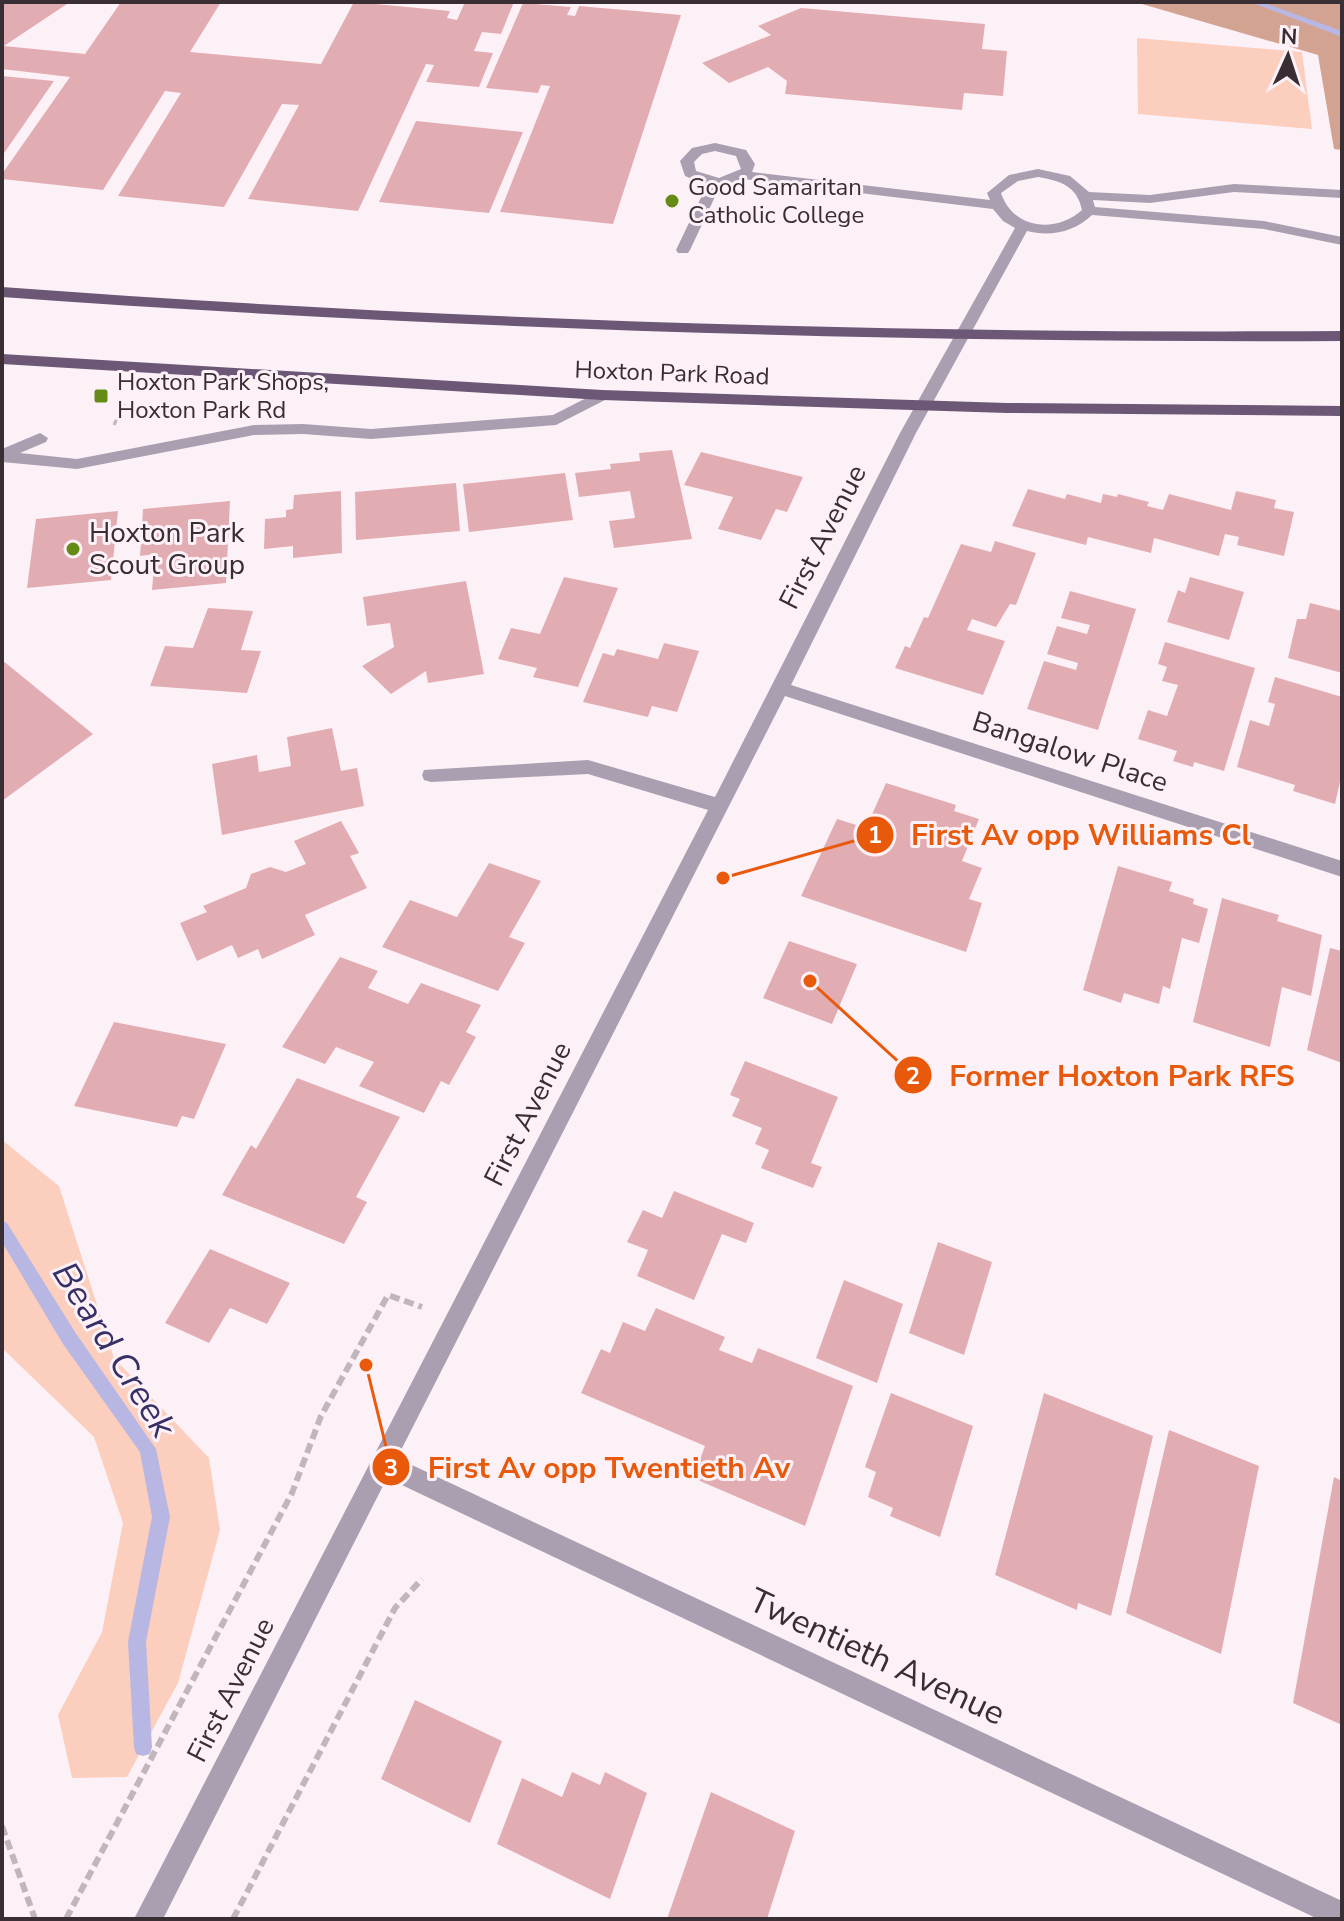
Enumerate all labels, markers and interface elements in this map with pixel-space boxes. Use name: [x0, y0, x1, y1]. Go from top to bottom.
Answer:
north arrow: [1248, 16, 1328, 96]
text: N: [1280, 22, 1298, 52]
place label: Good Samaritan Catholic College: [688, 171, 864, 231]
marker: Good Samaritan Catholic College: [663, 192, 681, 210]
street label: Hoxton Park Road: [574, 354, 770, 392]
place label: Hoxton Park Shops, Hoxton Park Rd: [117, 366, 329, 426]
marker: Hoxton Park Shops, Hoxton Park Rd: [92, 387, 110, 405]
street label: First Avenue: [770, 458, 876, 616]
place label: Hoxton Park Scout Group: [89, 514, 245, 584]
marker: Hoxton Park Scout Group: [64, 540, 82, 558]
street label: Bangalow Place: [967, 702, 1173, 802]
callout: First Av opp Williams Cl: [855, 808, 1267, 862]
text: First Av opp Williams Cl: [911, 815, 1252, 856]
text: 1: [868, 819, 882, 851]
street label: First Avenue: [475, 1035, 581, 1193]
callout: Former Hoxton Park RFS: [893, 1048, 1311, 1102]
text: Former Hoxton Park RFS: [949, 1056, 1295, 1097]
text: 2: [906, 1060, 920, 1092]
water label: Beard Creek: [41, 1253, 188, 1448]
callout: First Av opp Twentieth Av: [371, 1440, 806, 1494]
text: First Av opp Twentieth Av: [428, 1448, 790, 1489]
text: 3: [384, 1452, 398, 1484]
street label: Twentieth Avenue: [742, 1578, 1012, 1736]
street label: First Avenue: [178, 1611, 284, 1769]

